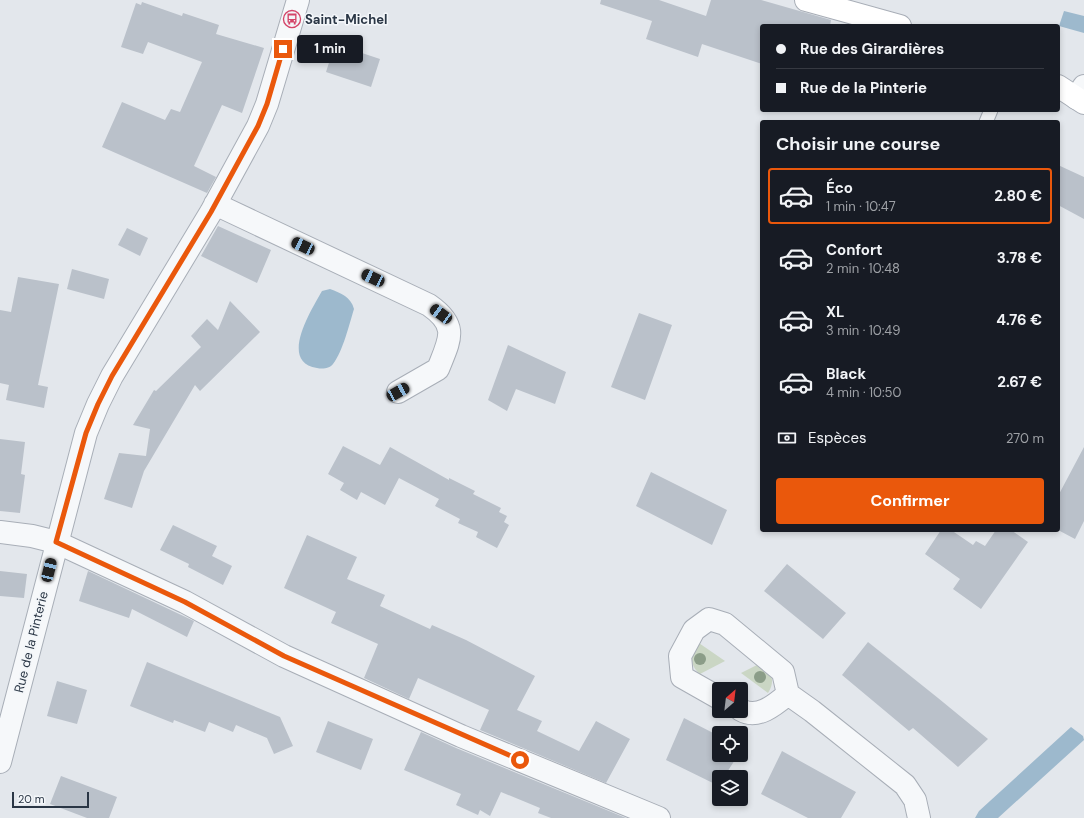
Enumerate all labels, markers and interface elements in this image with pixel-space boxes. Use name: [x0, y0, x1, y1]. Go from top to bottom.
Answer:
bus stop icon: Saint-Michel: [282, 9, 302, 29]
place label: Saint-Michel: [305, 11, 387, 28]
callout: 1 min: [297, 35, 363, 63]
text: Rue des Girardières: [800, 39, 944, 59]
route end: [274, 40, 292, 58]
text: 1 min: [314, 40, 346, 57]
text: Rue de la Pinterie: [800, 78, 927, 98]
text: Choisir une course: [776, 132, 940, 156]
icon: car: [778, 178, 814, 214]
text: Éco: [826, 178, 853, 198]
text: 2.80 €: [994, 186, 1042, 206]
text: 1 min · 10:47: [826, 198, 896, 215]
car: [290, 235, 316, 257]
icon: car: [778, 240, 814, 276]
text: Confort: [826, 240, 883, 260]
text: 3.78 €: [997, 248, 1042, 268]
text: 2 min · 10:48: [826, 260, 900, 277]
car: [360, 267, 386, 289]
car: [428, 302, 454, 326]
icon: car: [778, 302, 814, 338]
text: XL: [826, 302, 844, 322]
text: 4.76 €: [996, 310, 1042, 330]
text: 3 min · 10:49: [826, 322, 900, 339]
icon: car: [778, 364, 814, 400]
text: Black: [826, 364, 866, 384]
text: 2.67 €: [997, 372, 1042, 392]
car: [385, 381, 411, 403]
text: 4 min · 10:50: [826, 384, 901, 401]
icon: cash: [776, 427, 798, 449]
text: Espèces: [808, 428, 867, 448]
text: 270 m: [1006, 430, 1044, 447]
button: Confirmer: [776, 478, 1044, 524]
car: [40, 557, 58, 583]
street label: Rue de la Pinterie: [10, 589, 52, 695]
north arrow: [712, 682, 748, 718]
map controls: [712, 682, 748, 806]
button: locate: [712, 726, 748, 762]
route start: [511, 751, 529, 769]
button: layers: [712, 770, 748, 806]
scale bar: [12, 790, 89, 809]
text: 20 m: [18, 792, 44, 806]

